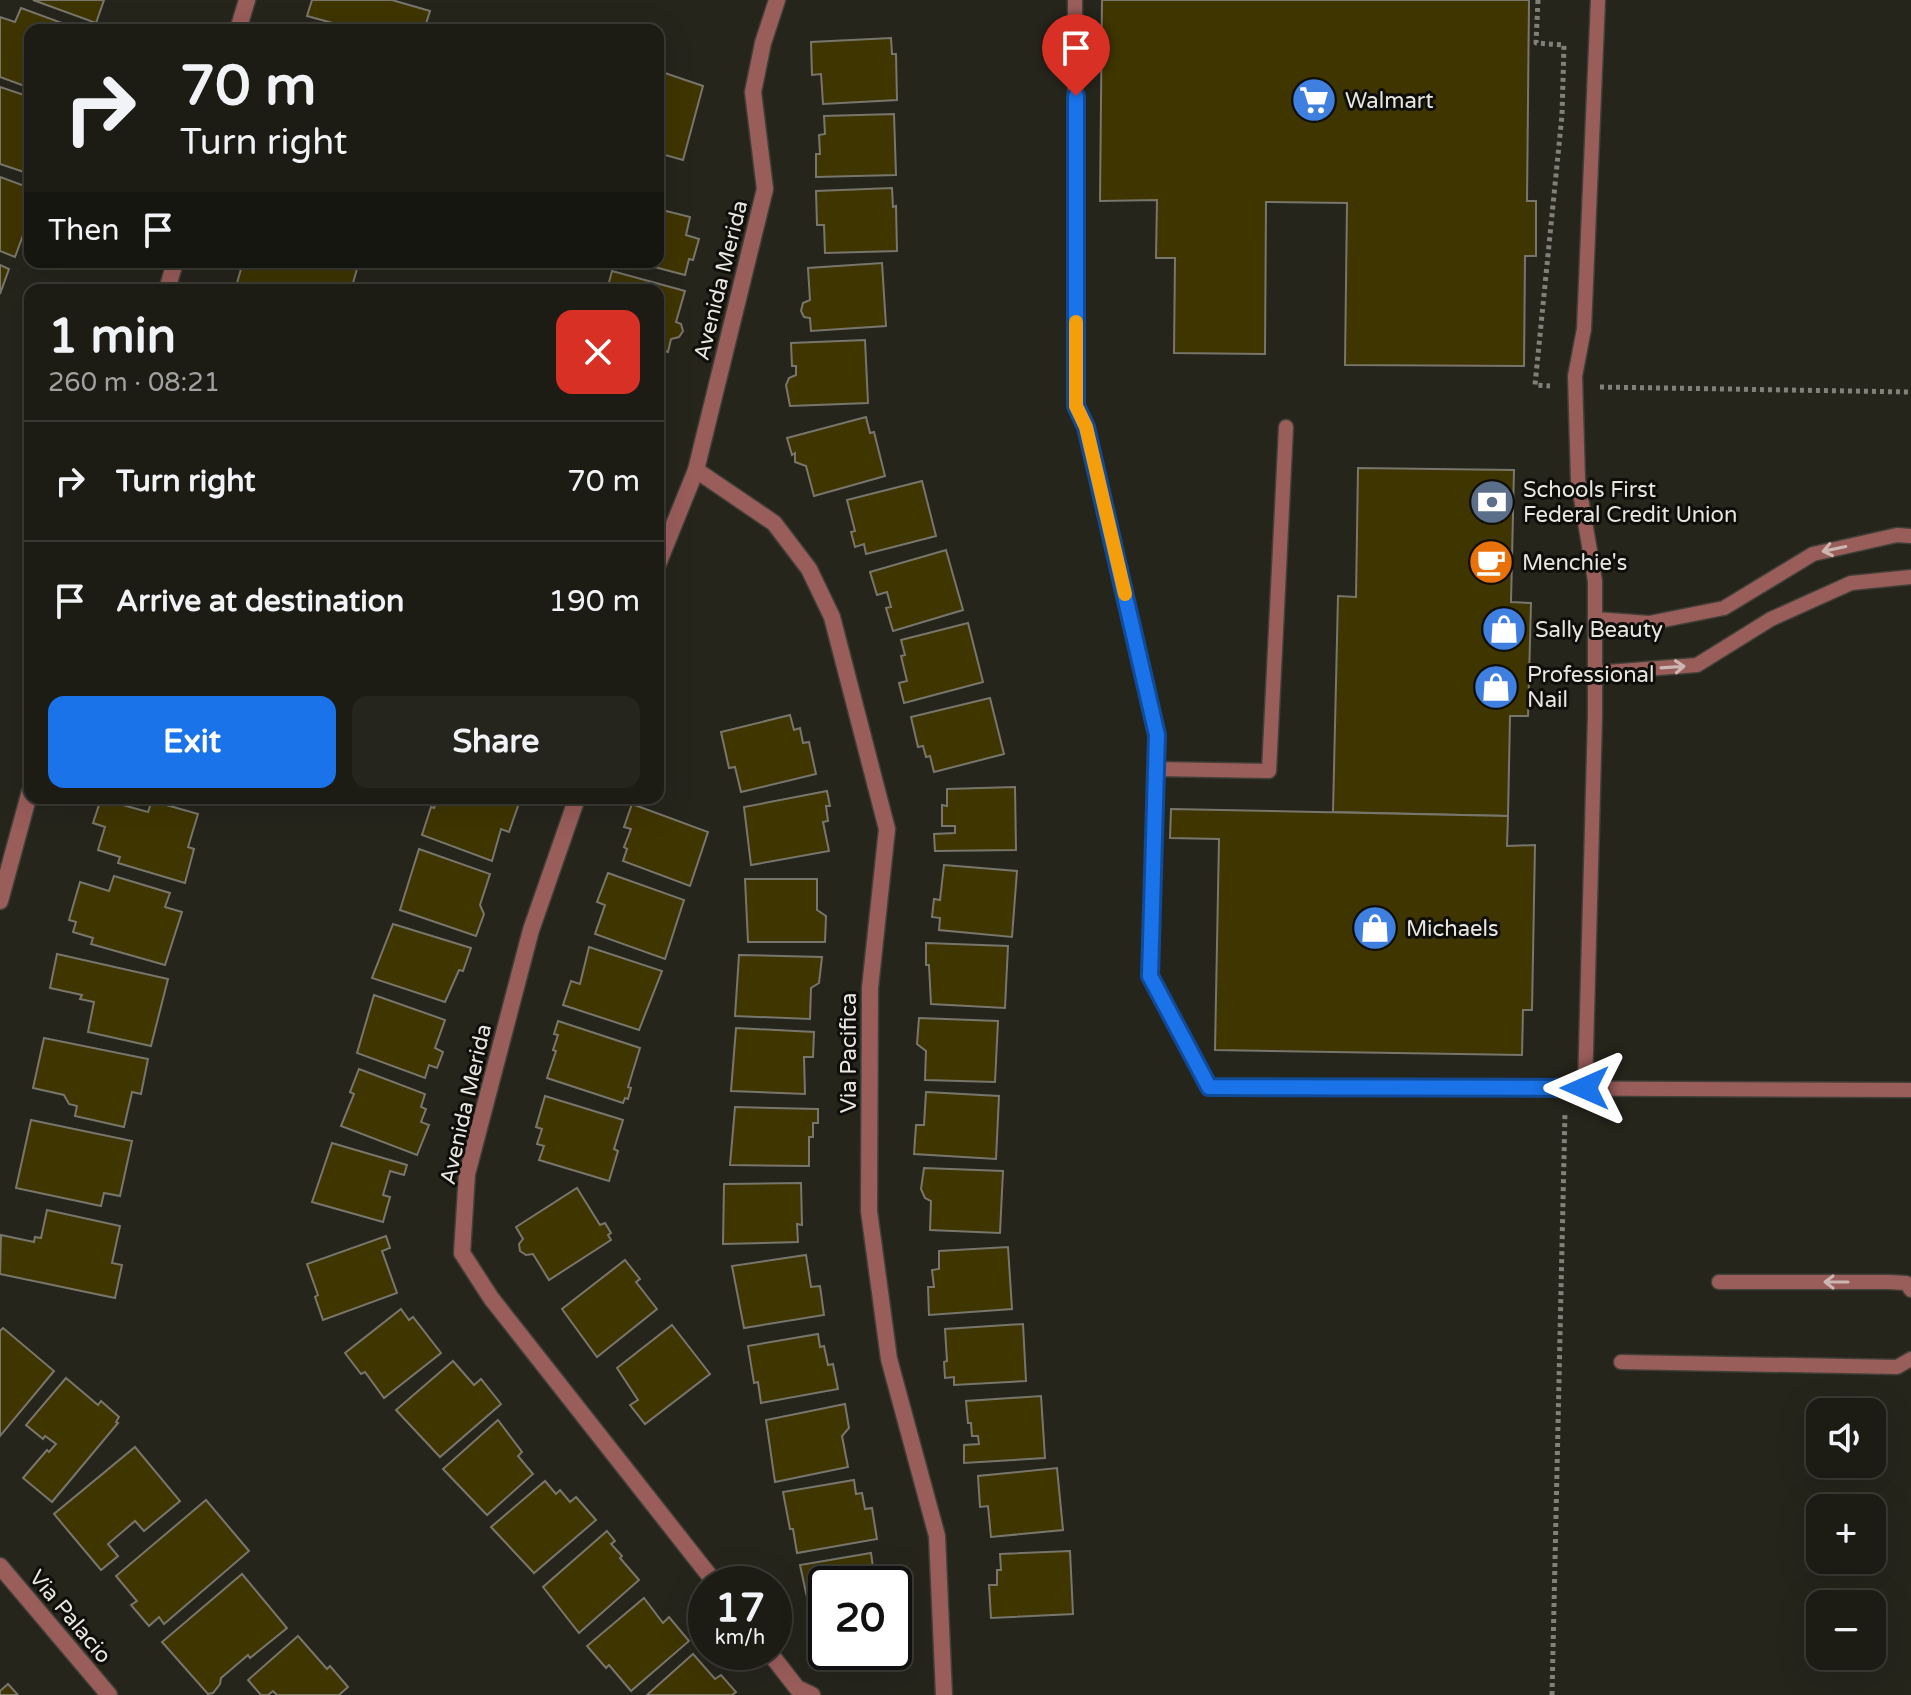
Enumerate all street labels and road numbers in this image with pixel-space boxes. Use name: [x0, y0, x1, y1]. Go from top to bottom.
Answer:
street label: Avenida Merida: [689, 198, 753, 363]
street label: Via Pacifica: [836, 993, 862, 1113]
street label: Avenida Merida: [435, 1021, 497, 1187]
street label: Via Palacio: [24, 1565, 117, 1669]

